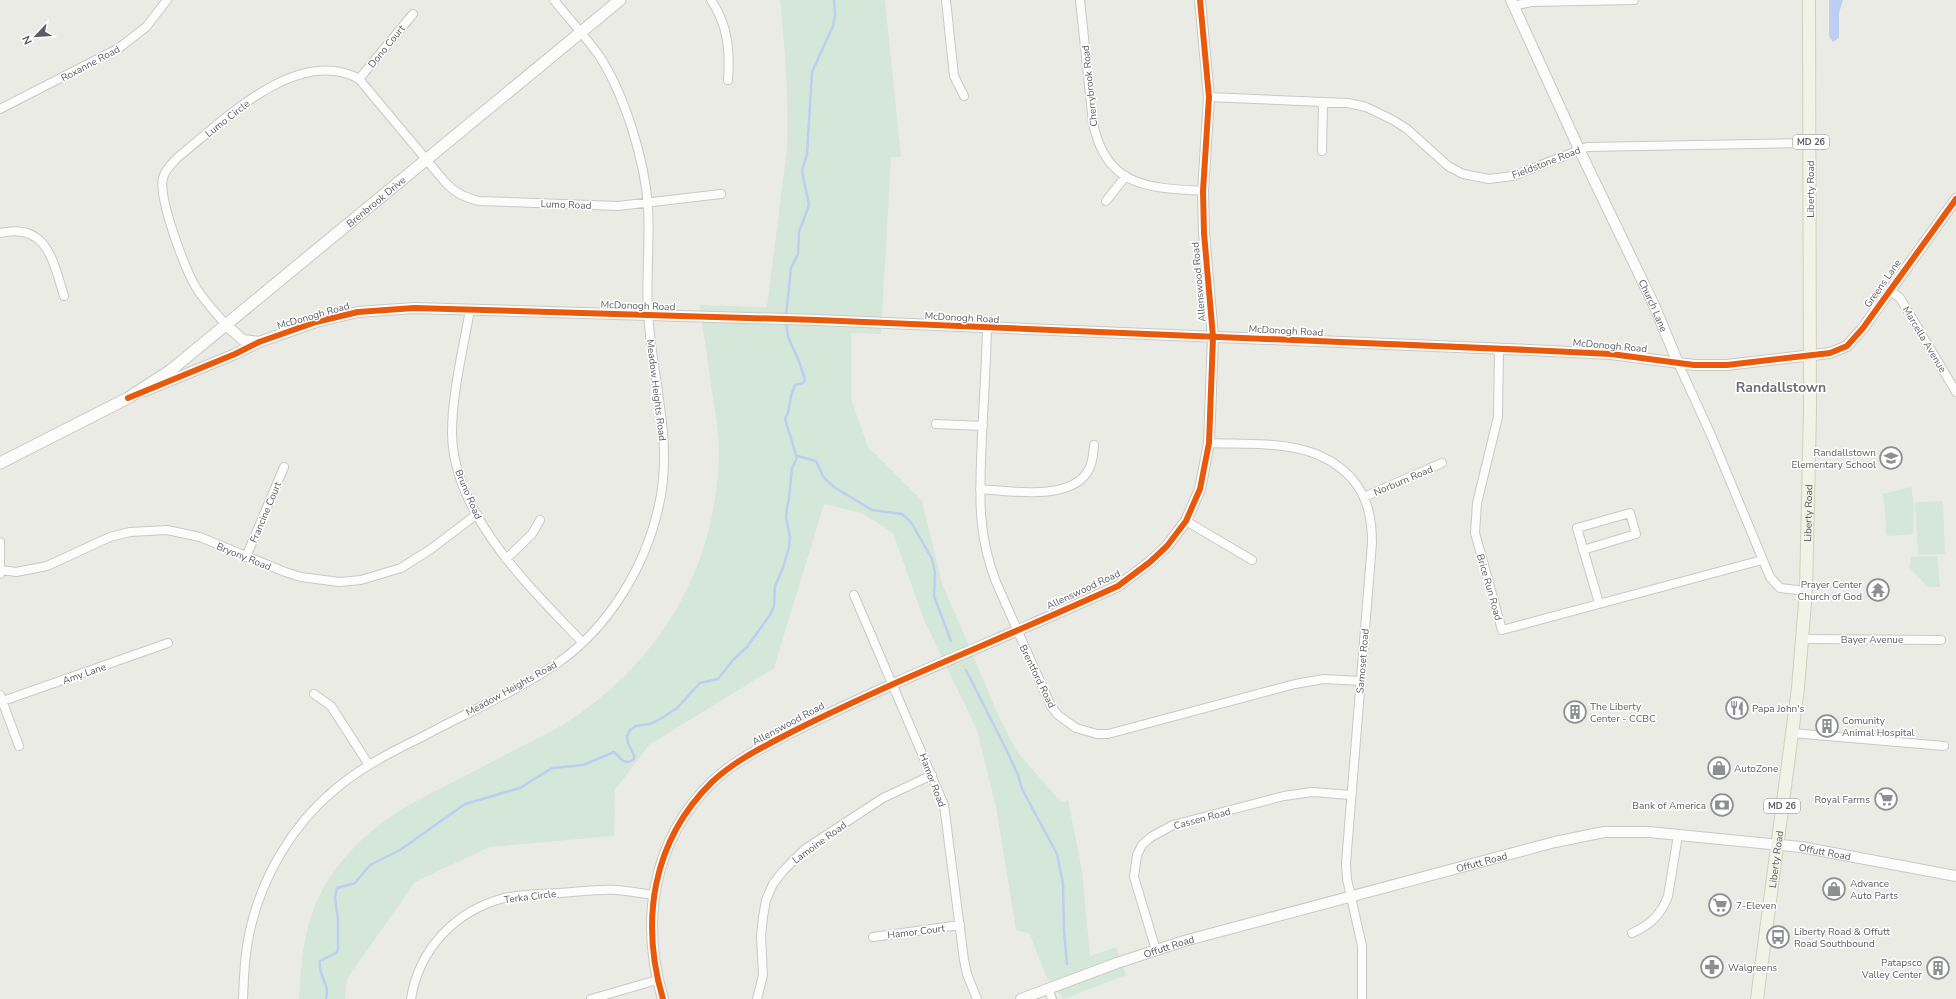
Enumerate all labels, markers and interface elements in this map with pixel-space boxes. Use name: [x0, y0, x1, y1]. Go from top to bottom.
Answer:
north arrow: [16, 16, 56, 56]
street label: Dono Court: [365, 22, 409, 71]
text: N: [19, 33, 36, 47]
street label: Roxanne Road: [58, 42, 123, 85]
street label: Cherrybrook Road: [1079, 44, 1101, 127]
street label: Lumo Circle: [202, 97, 253, 141]
road number: MD 26: [1793, 135, 1829, 149]
street label: Fieldstone Road: [1510, 143, 1583, 182]
street label: Liberty Road: [1804, 160, 1818, 218]
street label: Brenbrook Drive: [344, 174, 409, 231]
street label: Lumo Road: [540, 197, 592, 213]
street label: Allenswood Road: [1189, 241, 1209, 322]
street label: Greens Lane: [1861, 257, 1905, 311]
street label: Church Lane: [1635, 277, 1670, 334]
street label: McDonogh Road: [600, 298, 676, 314]
street label: McDonogh Road: [275, 299, 351, 333]
street label: Marcella Avenue: [1899, 304, 1949, 375]
street label: McDonogh Road: [924, 309, 1000, 327]
street label: McDonogh Road: [1248, 322, 1324, 340]
street label: McDonogh Road: [1572, 336, 1648, 356]
street label: Meadow Heights Road: [643, 338, 669, 442]
district label: Randallstown: [1736, 378, 1826, 397]
school or university icon: Randallstown Elementary School: [1878, 445, 1904, 471]
place label: Randallstown Elementary School: [1791, 446, 1876, 472]
street label: Norburn Road: [1372, 462, 1435, 500]
street label: Bruno Road: [451, 467, 485, 522]
street label: Francine Court: [247, 479, 285, 545]
street label: Liberty Road: [1801, 484, 1816, 542]
street label: Bryony Road: [214, 540, 273, 574]
street label: Brice Run Road: [1473, 552, 1505, 622]
street label: Allenswood Road: [1044, 567, 1123, 613]
temple icon: Prayer Center Church of God: [1865, 577, 1891, 603]
place label: Prayer Center Church of God: [1798, 578, 1862, 604]
street label: Samoset Road: [1353, 628, 1373, 694]
street label: Bayer Avenue: [1841, 633, 1903, 647]
street label: Brentford Road: [1016, 642, 1059, 711]
street label: Meadow Heights Road: [463, 658, 560, 720]
street label: Amy Lane: [61, 660, 108, 688]
restaurant icon: Papa John's: [1724, 695, 1750, 721]
street label: Allenswood Road: [750, 699, 827, 749]
building icon: The Liberty Center - CCBC: [1562, 699, 1588, 725]
place label: The Liberty Center - CCBC: [1590, 700, 1656, 726]
place label: Papa John's: [1752, 702, 1804, 716]
building icon: Comunity Animal Hospital: [1814, 713, 1840, 739]
place label: Comunity Animal Hospital: [1842, 714, 1915, 740]
street label: Hamor Road: [915, 751, 949, 809]
shop icon: AutoZone: [1706, 755, 1732, 781]
place label: AutoZone: [1734, 762, 1778, 776]
supermarket icon: Royal Farms: [1873, 786, 1899, 812]
bank icon: Bank of America: [1709, 792, 1735, 818]
place label: Royal Farms: [1815, 793, 1870, 807]
place label: Bank of America: [1632, 799, 1706, 813]
road number: MD 26: [1764, 799, 1800, 813]
street label: Cassen Road: [1172, 805, 1232, 833]
street label: Lamoine Road: [790, 818, 850, 867]
street label: Liberty Road: [1766, 830, 1787, 889]
street label: Offutt Road: [1798, 841, 1852, 864]
street label: Offutt Road: [1455, 849, 1509, 876]
shop icon: Advance Auto Parts: [1821, 876, 1847, 902]
place label: Advance Auto Parts: [1850, 877, 1898, 903]
street label: Terka Circle: [503, 887, 557, 907]
supermarket icon: 7-Eleven: [1707, 892, 1733, 918]
place label: 7-Eleven: [1736, 899, 1776, 913]
street label: Hamor Court: [886, 921, 946, 942]
bus stop icon: Liberty Road & Offutt Road Southbound: [1765, 924, 1791, 950]
place label: Liberty Road & Offutt Road Southbound: [1794, 925, 1891, 951]
street label: Offutt Road: [1142, 933, 1196, 962]
pharmacy icon: Walgreens: [1699, 954, 1725, 980]
building icon: Patapsco Valley Center: [1925, 955, 1951, 981]
place label: Patapsco Valley Center: [1861, 956, 1922, 982]
place label: Walgreens: [1728, 961, 1777, 975]

